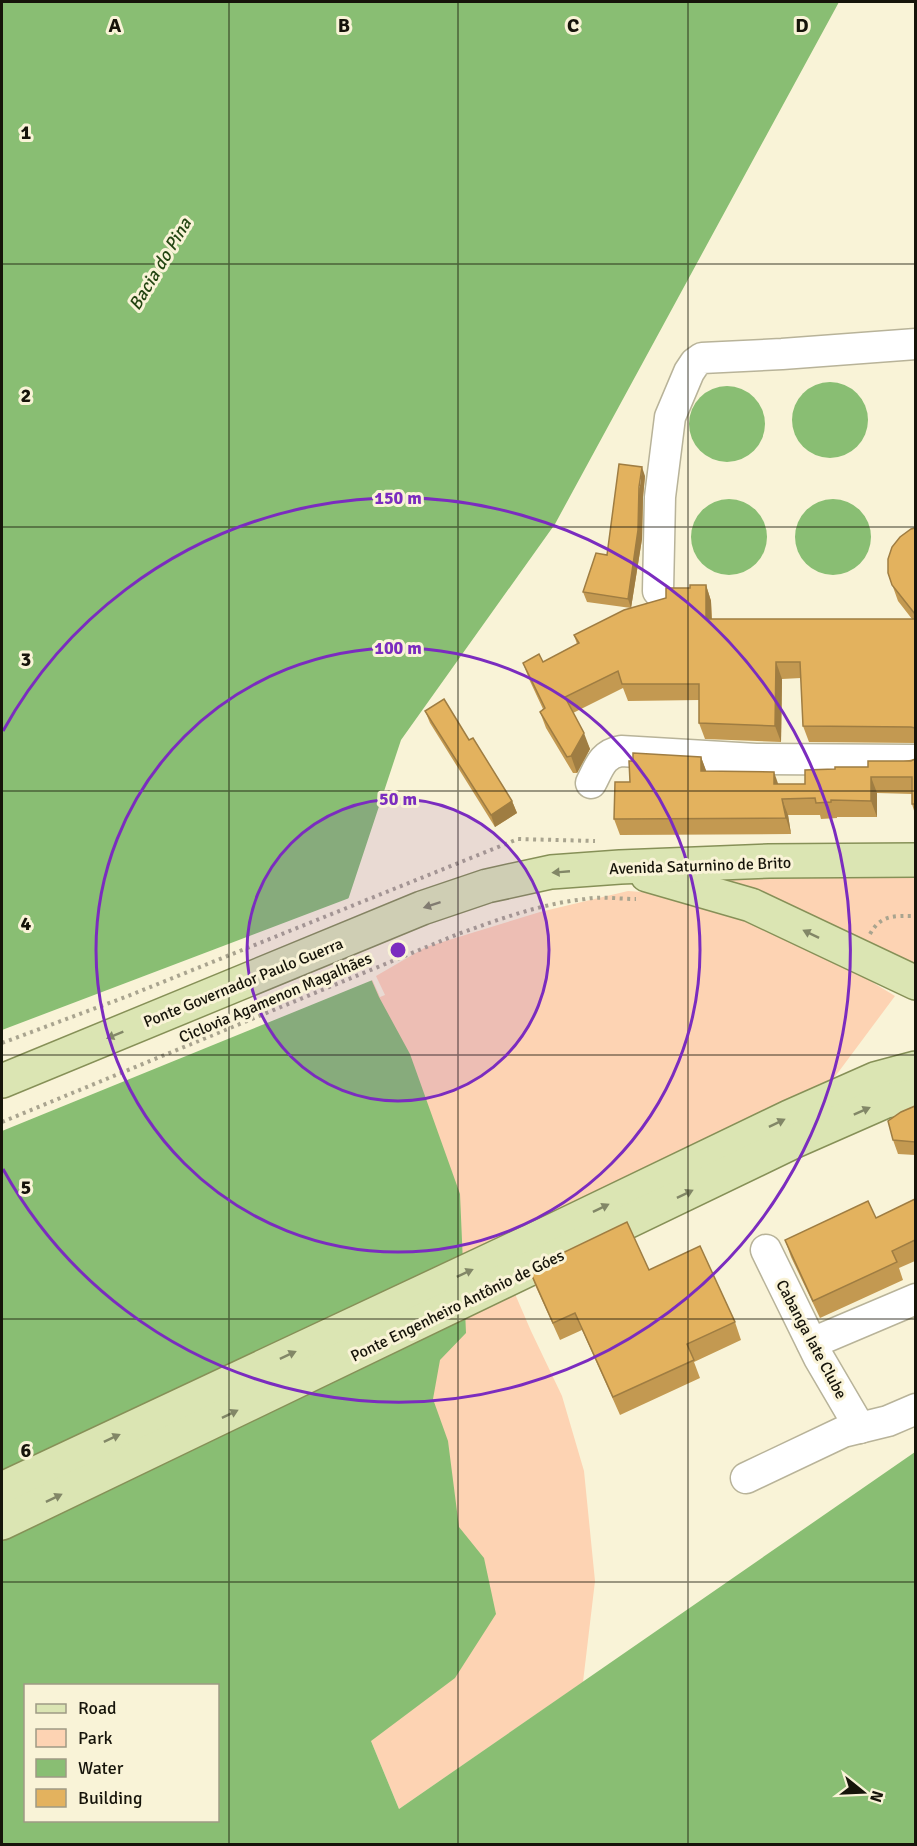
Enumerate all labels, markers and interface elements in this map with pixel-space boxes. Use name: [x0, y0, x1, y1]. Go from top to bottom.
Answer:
text: A: [109, 13, 122, 38]
text: B: [338, 13, 350, 38]
text: C: [567, 13, 579, 38]
text: D: [795, 13, 809, 38]
text: 1: [21, 120, 32, 145]
water label: Bacia do Pina: [124, 213, 197, 314]
text: 2: [21, 383, 31, 408]
text: 150 m: [374, 487, 422, 509]
text: 100 m: [374, 637, 422, 659]
text: 3: [21, 647, 31, 672]
text: 50 m: [379, 788, 417, 810]
street label: Avenida Saturnino de Brito: [609, 853, 791, 879]
one-way arrow: [552, 867, 571, 876]
one-way arrow: [422, 901, 440, 910]
text: 4: [21, 911, 32, 936]
one-way arrow: [803, 930, 820, 939]
street label: Ponte Governador Paulo Guerra: [141, 934, 346, 1032]
centre of rings: [388, 940, 408, 960]
street label: Ciclovia Agamenon Magalhães: [176, 948, 375, 1048]
one-way arrow: [106, 1031, 124, 1040]
one-way arrow: [853, 1107, 870, 1116]
one-way arrow: [768, 1119, 785, 1128]
text: 5: [21, 1175, 31, 1200]
one-way arrow: [677, 1189, 694, 1199]
one-way arrow: [592, 1203, 609, 1213]
street label: Ponte Engenheiro Antônio de Góes: [347, 1245, 567, 1366]
one-way arrow: [456, 1268, 473, 1277]
street label: Cabanga Iate Clube: [771, 1276, 851, 1402]
one-way arrow: [280, 1351, 297, 1360]
one-way arrow: [221, 1409, 239, 1419]
one-way arrow: [103, 1433, 120, 1442]
text: 6: [21, 1438, 32, 1463]
one-way arrow: [46, 1494, 63, 1503]
legend: [24, 1684, 219, 1822]
text: Road: [78, 1697, 117, 1719]
text: Park: [78, 1727, 113, 1749]
text: Water: [78, 1757, 124, 1779]
north arrow: [833, 1762, 893, 1822]
text: Building: [78, 1787, 142, 1809]
text: N: [865, 1788, 888, 1805]

